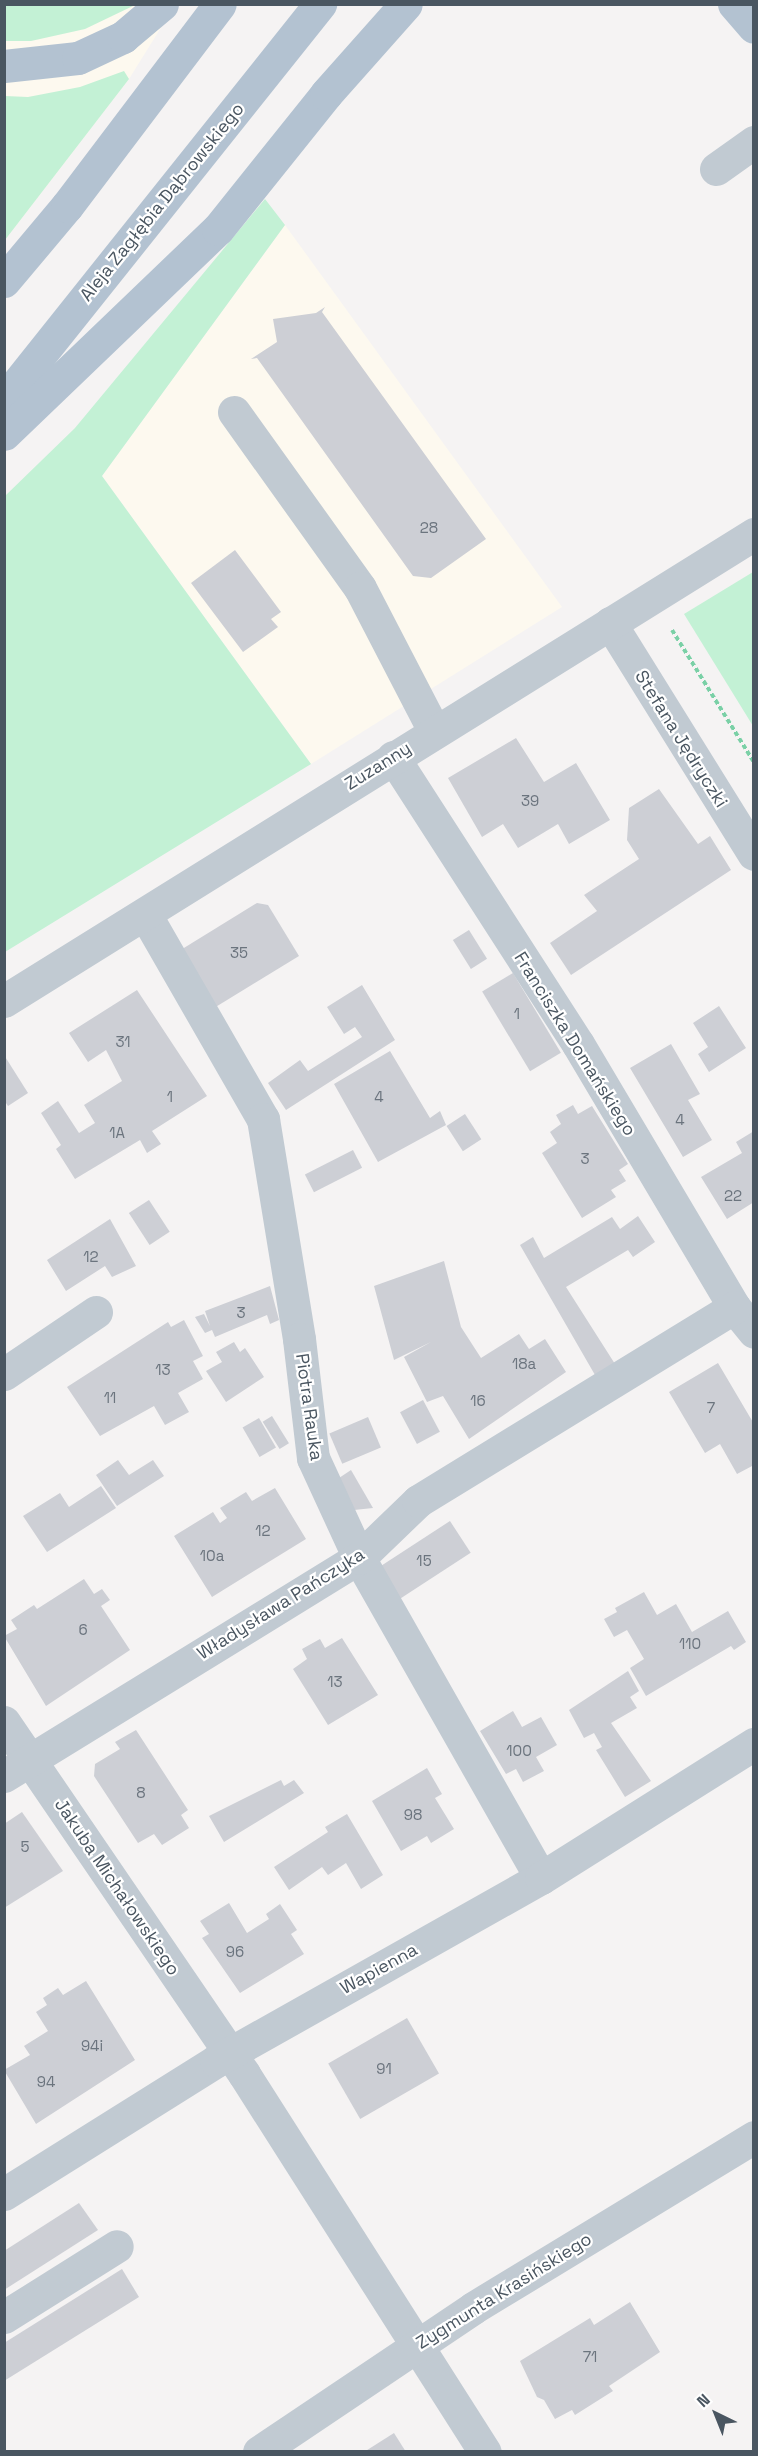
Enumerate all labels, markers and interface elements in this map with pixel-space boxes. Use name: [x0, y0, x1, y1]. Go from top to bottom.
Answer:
street label: Aleja Zagłębia Dąbrowskiego: [75, 99, 249, 305]
house number: 28: [420, 519, 438, 537]
street label: Stefana Jędryczki: [630, 666, 732, 812]
street label: Zuzanny: [341, 737, 415, 795]
house number: 39: [521, 792, 539, 810]
house number: 35: [230, 944, 248, 962]
street label: Franciszka Domańskiego: [509, 948, 641, 1140]
house number: 1: [514, 1005, 520, 1023]
house number: 31: [115, 1033, 131, 1051]
house number: 1: [167, 1088, 173, 1106]
house number: 4: [374, 1088, 384, 1106]
house number: 4: [675, 1111, 685, 1129]
house number: 1A: [109, 1124, 125, 1142]
house number: 3: [580, 1150, 590, 1168]
house number: 22: [724, 1187, 742, 1205]
house number: 12: [83, 1248, 99, 1266]
house number: 3: [236, 1304, 246, 1322]
street label: Piotra Rauka: [291, 1352, 327, 1462]
house number: 18a: [512, 1355, 536, 1373]
house number: 13: [155, 1361, 171, 1379]
house number: 11: [104, 1389, 116, 1407]
house number: 16: [470, 1392, 486, 1410]
house number: 7: [707, 1399, 715, 1417]
house number: 12: [255, 1522, 271, 1540]
street label: Władysława Pańczyka: [193, 1544, 369, 1664]
house number: 10a: [200, 1547, 224, 1565]
house number: 15: [416, 1552, 432, 1570]
house number: 6: [78, 1621, 88, 1639]
house number: 110: [679, 1635, 701, 1653]
house number: 13: [327, 1673, 343, 1691]
house number: 100: [506, 1742, 532, 1760]
house number: 8: [136, 1784, 146, 1802]
street label: Jakuba Michałowskiego: [50, 1794, 184, 1980]
house number: 98: [404, 1806, 422, 1824]
house number: 5: [21, 1838, 29, 1856]
street label: Wapienna: [337, 1939, 421, 1999]
house number: 96: [226, 1943, 244, 1961]
house number: 94i: [81, 2037, 103, 2055]
house number: 91: [376, 2060, 392, 2078]
house number: 94: [37, 2073, 55, 2091]
street label: Zygmunta Krasińskiego: [412, 2228, 596, 2354]
house number: 71: [583, 2348, 597, 2366]
north arrow: [686, 2384, 746, 2444]
text: N: [692, 2389, 714, 2412]

